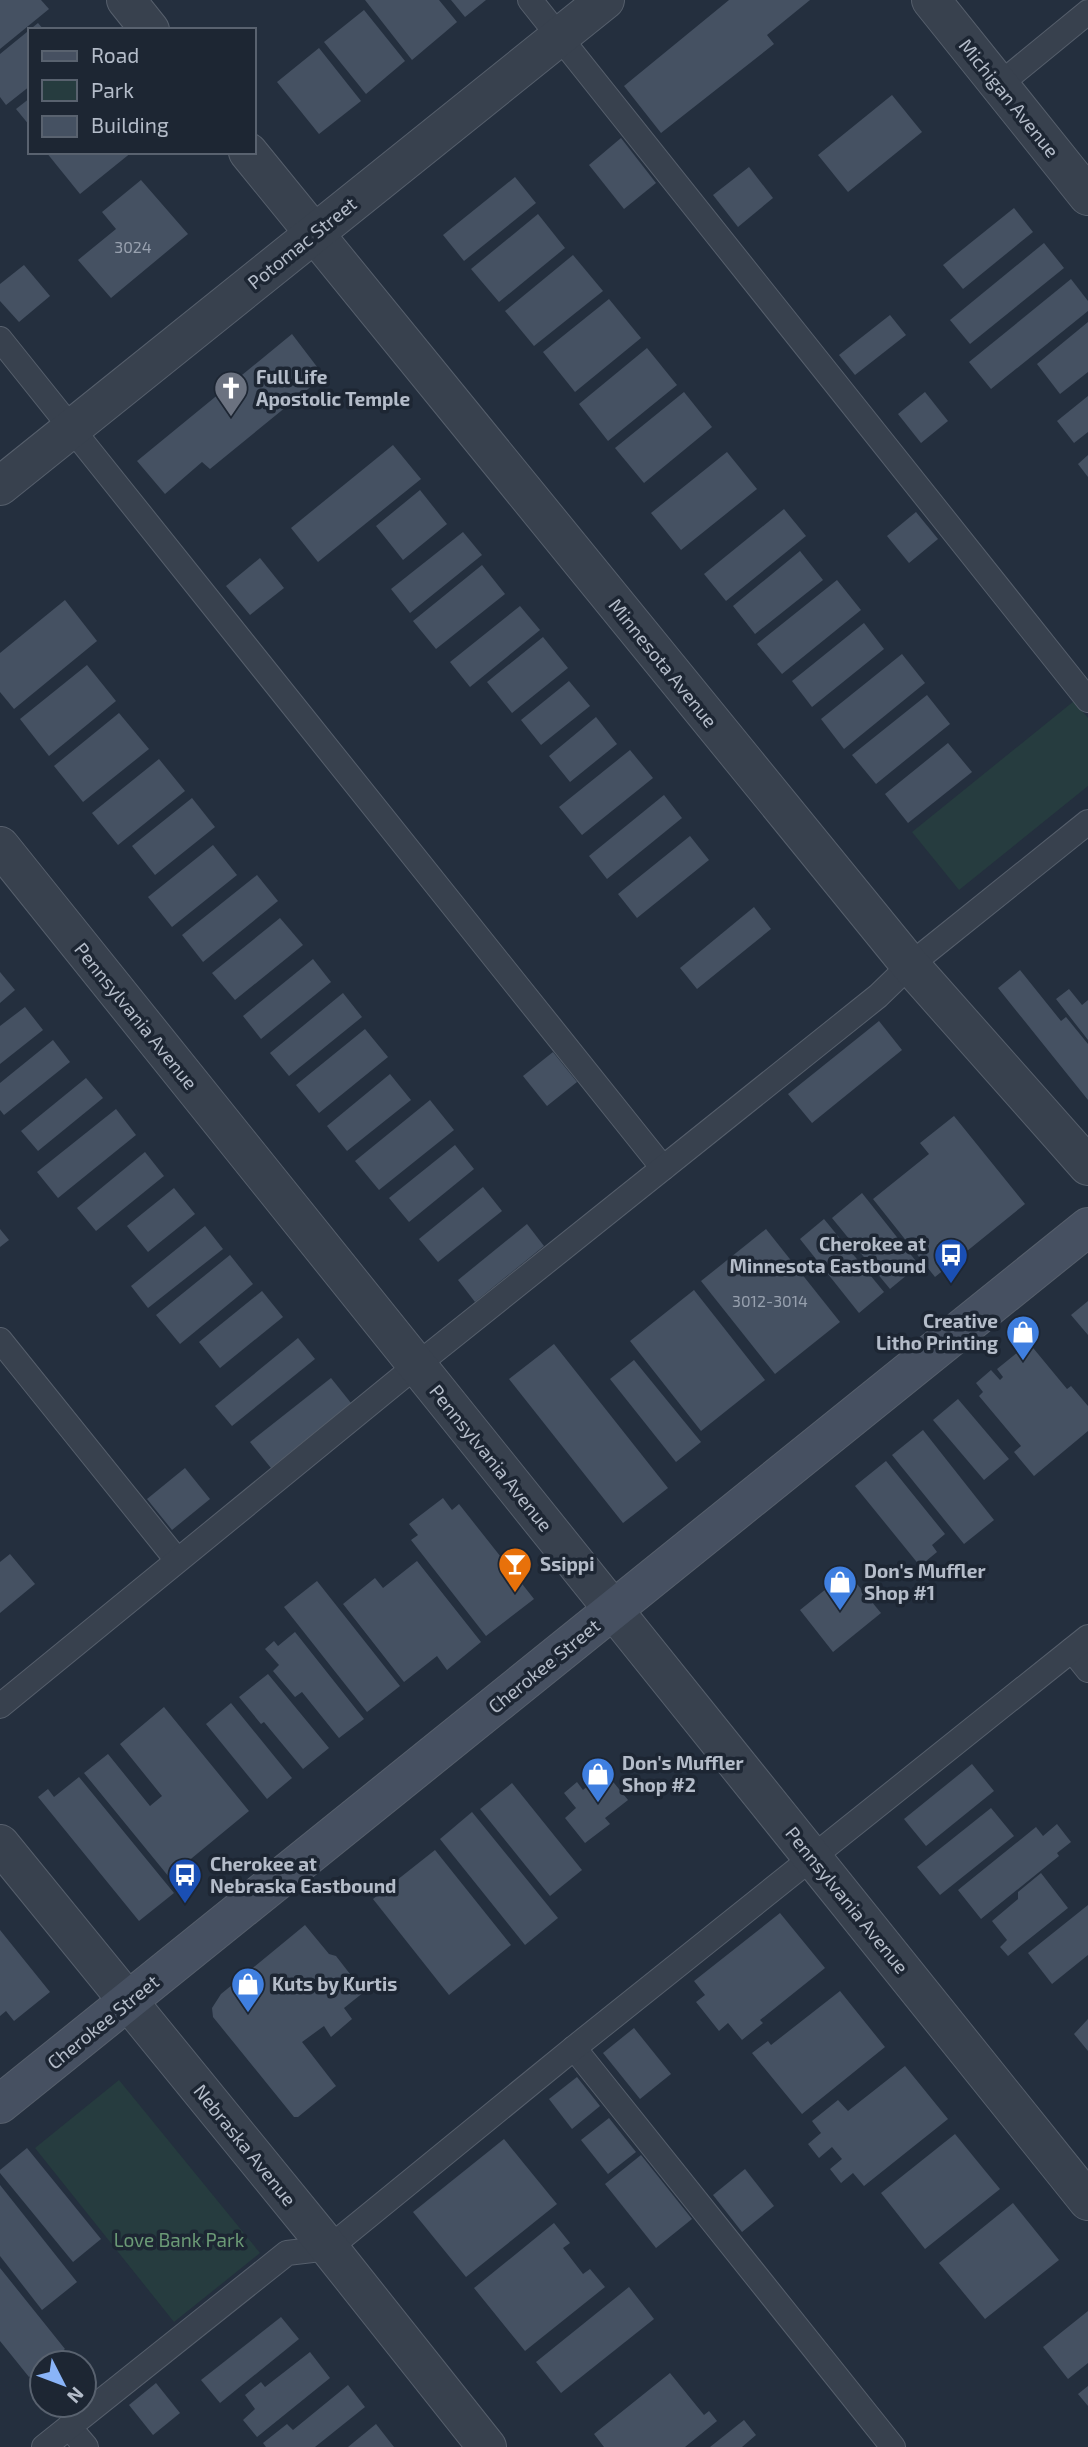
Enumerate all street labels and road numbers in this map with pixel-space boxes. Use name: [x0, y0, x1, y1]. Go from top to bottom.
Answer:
street label: Michigan Avenue: [955, 34, 1064, 162]
street label: Potomac Street: [243, 192, 361, 293]
street label: Minnesota Avenue: [604, 594, 722, 732]
street label: Pennsylvania Avenue: [70, 938, 203, 1094]
street label: Pennsylvania Avenue: [425, 1380, 558, 1536]
street label: Cherokee Street: [483, 1614, 604, 1718]
street label: Pennsylvania Avenue: [781, 1822, 914, 1978]
street label: Cherokee Street: [42, 1970, 163, 2074]
street label: Nebraska Avenue: [189, 2079, 301, 2210]

